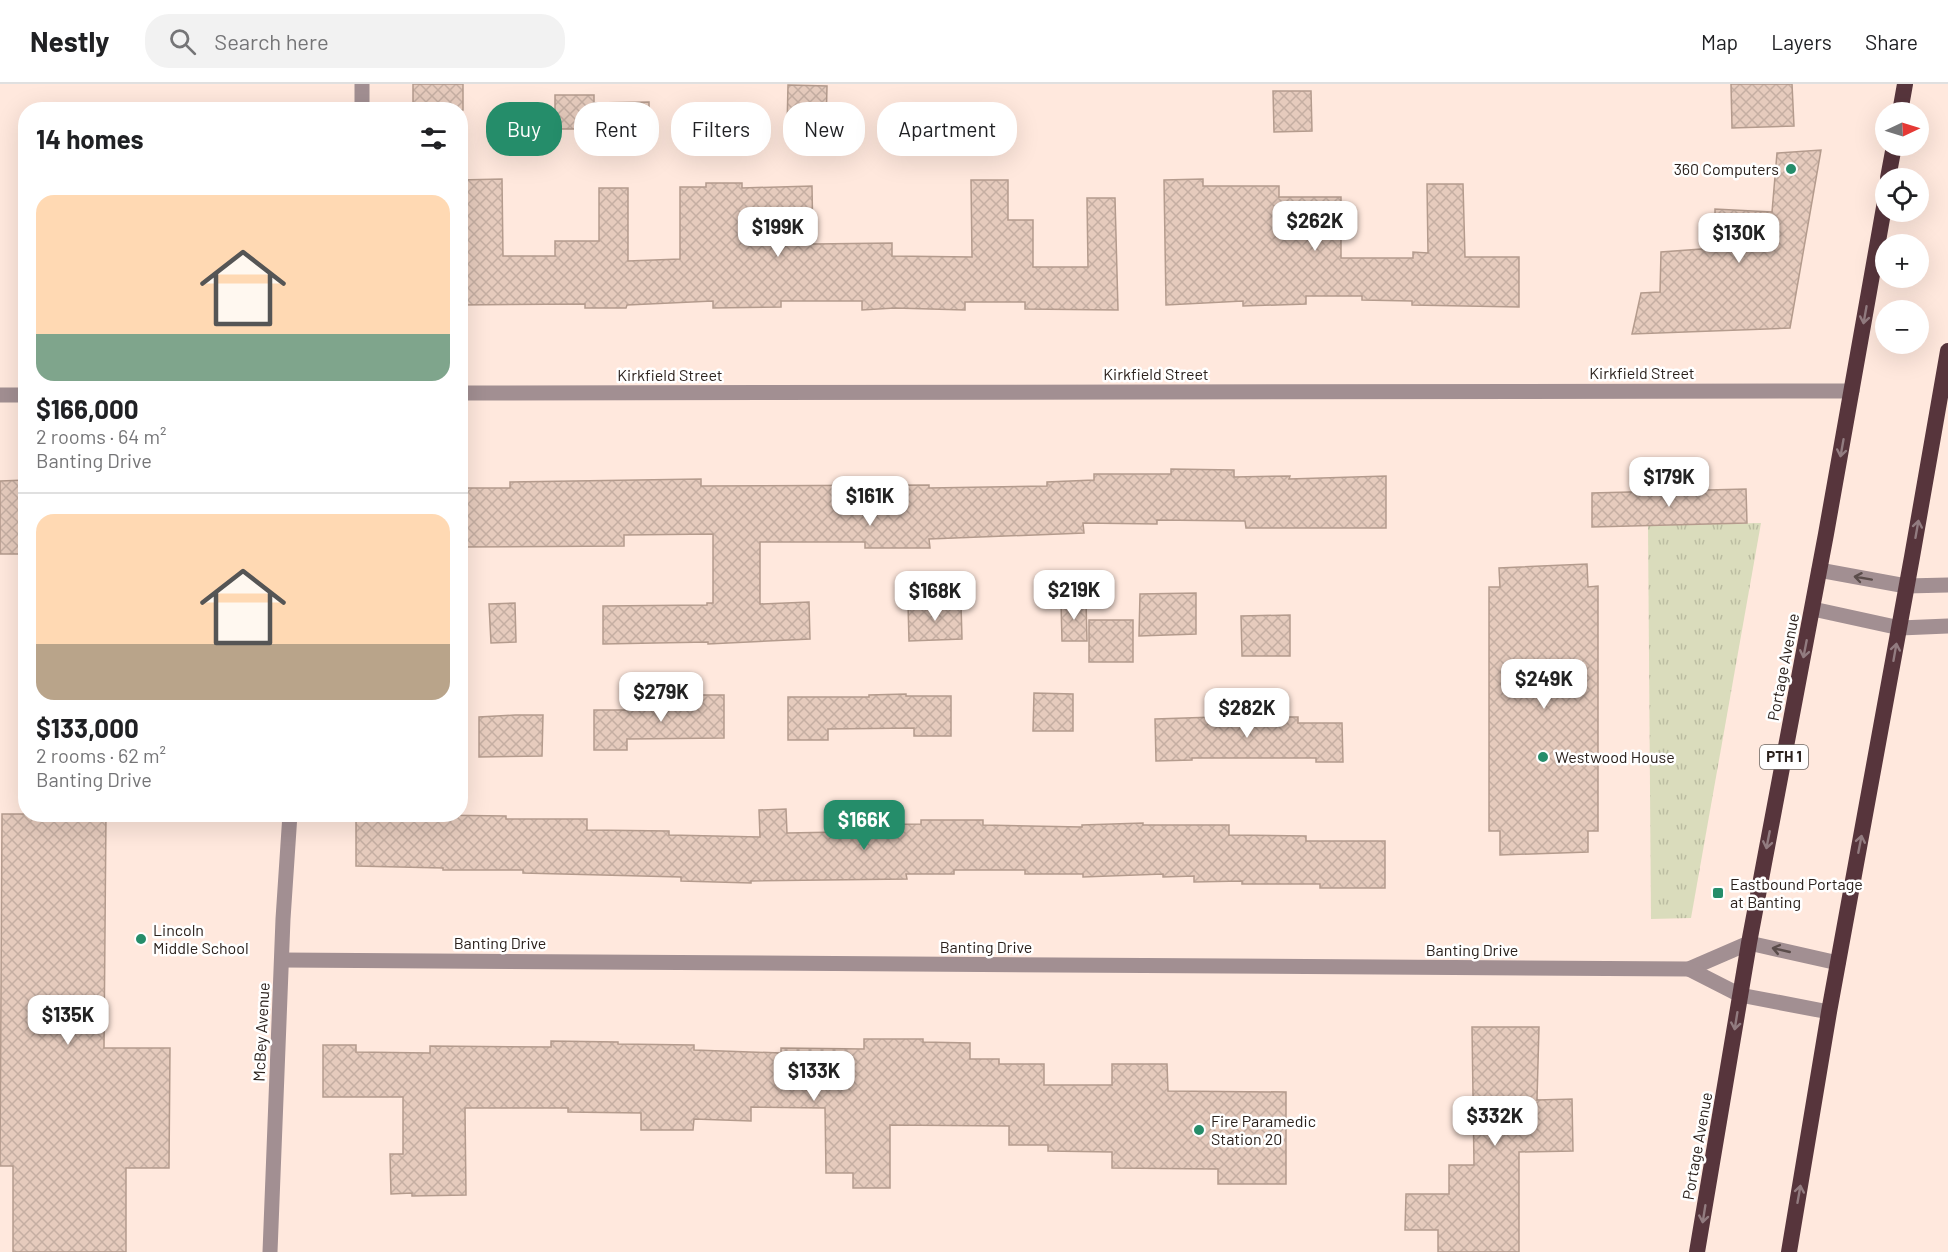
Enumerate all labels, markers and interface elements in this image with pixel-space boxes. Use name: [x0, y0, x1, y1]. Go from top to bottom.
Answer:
search box: [145, 14, 565, 68]
text: Nestly: [30, 24, 109, 58]
icon: search: [166, 25, 199, 58]
text: Search here: [214, 28, 329, 54]
text: Map: [1701, 29, 1738, 54]
text: Layers: [1771, 29, 1832, 54]
text: Share: [1865, 29, 1918, 54]
chip: Buy: [486, 102, 562, 156]
chip: Rent: [574, 102, 659, 156]
chip: Filters: [671, 102, 771, 156]
chip: New: [783, 102, 865, 156]
chip: Apartment: [877, 102, 1017, 156]
north arrow: [1875, 102, 1929, 156]
map controls: [1875, 102, 1929, 354]
icon: filters: [417, 122, 450, 155]
text: 14 homes: [36, 123, 143, 154]
place label: 360 Computers: [1674, 159, 1779, 178]
marker: 360 Computers: [1784, 162, 1798, 176]
button: locate: [1875, 168, 1929, 222]
pin: $262K: [1273, 201, 1357, 252]
pin: $199K: [736, 207, 820, 258]
text: $262K: [1286, 208, 1344, 232]
pin: $130K: [1697, 213, 1781, 264]
text: $199K: [752, 214, 804, 238]
text: $130K: [1712, 220, 1766, 244]
icon: home: [189, 234, 297, 342]
button: +: [1875, 234, 1929, 288]
button: −: [1875, 300, 1929, 354]
one-way arrow: [1859, 305, 1870, 325]
street label: Kirkfield Street: [1589, 363, 1695, 382]
street label: Kirkfield Street: [1103, 364, 1209, 383]
street label: Kirkfield Street: [617, 365, 723, 384]
text: $166,000: [36, 393, 139, 424]
text: 2 rooms · 64 m²: [36, 424, 166, 448]
one-way arrow: [1836, 438, 1847, 458]
text: Banting Drive: [36, 448, 152, 472]
pin: $179K: [1627, 457, 1711, 508]
text: $179K: [1643, 464, 1695, 488]
pin: $161K: [828, 476, 912, 527]
text: $161K: [846, 483, 894, 507]
one-way arrow: [1912, 519, 1923, 539]
icon: home: [189, 553, 297, 661]
pin: $219K: [1032, 570, 1116, 621]
pin: $168K: [893, 571, 977, 622]
one-way arrow: [1853, 572, 1873, 583]
text: $219K: [1048, 577, 1100, 601]
text: $168K: [909, 578, 961, 602]
street label: Portage Avenue: [1763, 612, 1802, 722]
one-way arrow: [1799, 638, 1810, 658]
one-way arrow: [1890, 643, 1901, 662]
pin: $249K: [1502, 659, 1586, 710]
text: $249K: [1515, 666, 1573, 690]
pin: $279K: [619, 672, 703, 723]
text: $279K: [633, 679, 689, 703]
pin: $282K: [1205, 688, 1289, 739]
text: $282K: [1218, 695, 1276, 719]
text: $133,000: [36, 712, 139, 743]
text: 2 rooms · 62 m²: [36, 743, 166, 767]
road number: PTH 1: [1760, 745, 1808, 769]
place label: Westwood House: [1555, 747, 1675, 766]
marker: Westwood House: [1536, 750, 1550, 764]
text: Banting Drive: [36, 767, 152, 791]
pin: $166K: [822, 800, 906, 851]
text: $166K: [838, 807, 890, 831]
one-way arrow: [1762, 830, 1773, 849]
one-way arrow: [1855, 834, 1866, 854]
place label: Eastbound Portage at Banting: [1730, 874, 1863, 911]
marker: Eastbound Portage at Banting: [1711, 886, 1725, 900]
place label: Lincoln Middle School: [153, 920, 249, 957]
marker: Lincoln Middle School: [134, 932, 148, 946]
street label: Banting Drive: [454, 933, 546, 952]
street label: Banting Drive: [940, 937, 1032, 956]
street label: Banting Drive: [1426, 940, 1518, 959]
one-way arrow: [1772, 944, 1791, 956]
street label: McBey Avenue: [248, 982, 273, 1082]
pin: $135K: [26, 995, 110, 1046]
text: $135K: [42, 1002, 94, 1026]
one-way arrow: [1730, 1011, 1741, 1031]
pin: $133K: [772, 1051, 856, 1102]
text: $133K: [788, 1058, 840, 1082]
street label: Portage Avenue: [1678, 1091, 1715, 1201]
pin: $332K: [1453, 1096, 1537, 1147]
text: $332K: [1467, 1103, 1523, 1127]
place label: Fire Paramedic Station 20: [1211, 1111, 1316, 1148]
marker: Fire Paramedic Station 20: [1192, 1123, 1206, 1137]
one-way arrow: [1794, 1185, 1805, 1205]
one-way arrow: [1698, 1203, 1709, 1223]

